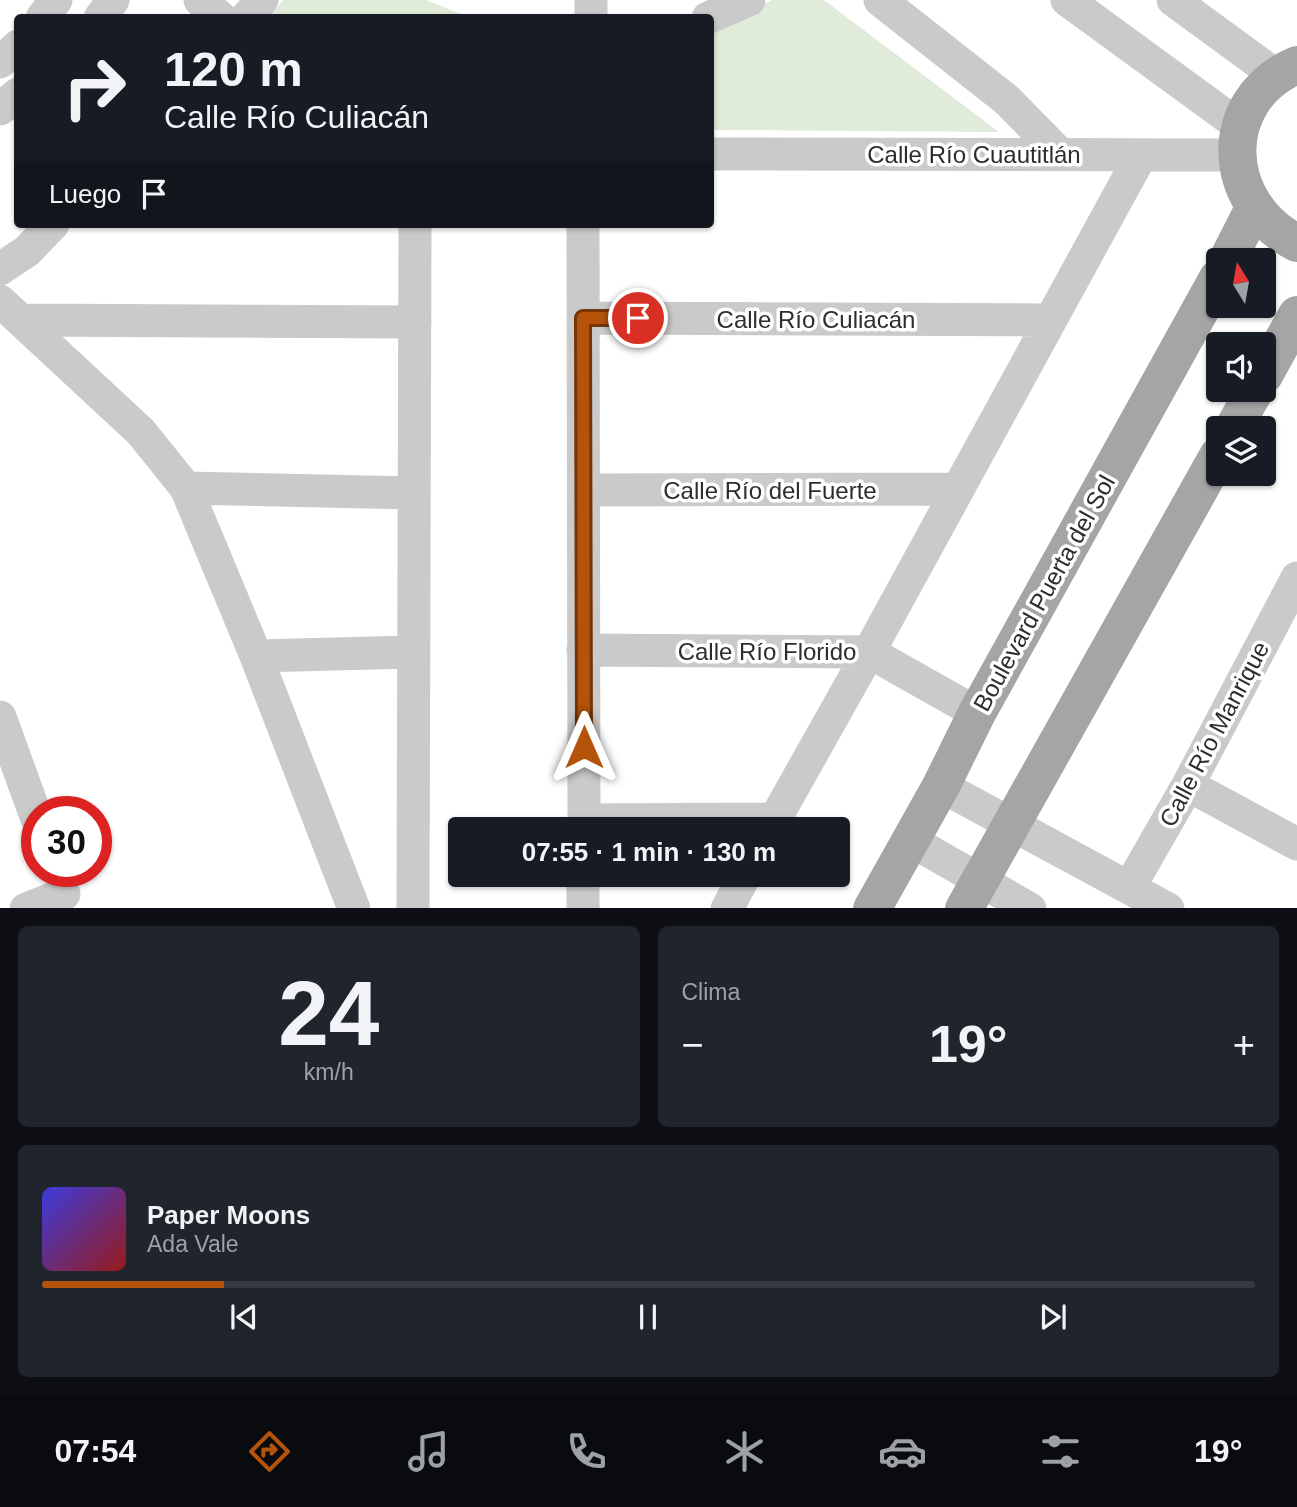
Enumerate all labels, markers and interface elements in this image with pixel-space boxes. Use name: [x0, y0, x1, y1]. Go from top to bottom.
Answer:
icon: right: [49, 42, 140, 133]
text: 120 m: [164, 42, 303, 96]
text: Calle Río Culiacán: [164, 99, 429, 135]
street label: Calle Río Cuautitlán: [867, 141, 1081, 168]
icon: arrive: [135, 175, 173, 213]
text: Luego: [49, 179, 121, 209]
north arrow: [1206, 248, 1276, 318]
map controls: [1206, 248, 1276, 486]
pin: [608, 288, 668, 348]
icon: arrive: [619, 299, 657, 337]
street label: Calle Río Culiacán: [717, 306, 915, 333]
button: sound: [1206, 332, 1276, 402]
button: layers: [1206, 416, 1276, 486]
street label: Boulevard Puerta del Sol: [968, 470, 1120, 716]
street label: Calle Río del Fuerte: [663, 477, 877, 504]
street label: Calle Río Manrique: [1154, 637, 1274, 831]
street label: Calle Río Florido: [678, 638, 856, 665]
position arrow: [547, 710, 621, 784]
speed limit sign: 30: [21, 796, 112, 887]
text: 07:55 · 1 min · 130 m: [522, 837, 776, 867]
text: 24: [278, 963, 379, 1064]
text: Clima: [682, 979, 740, 1005]
text: 19°: [929, 1015, 1008, 1073]
text: −: [682, 1024, 704, 1066]
text: +: [1233, 1024, 1255, 1066]
text: km/h: [304, 1059, 354, 1085]
text: Paper Moons: [147, 1200, 310, 1230]
text: Ada Vale: [147, 1231, 239, 1257]
icon: previous: [225, 1298, 263, 1336]
icon: pause: [629, 1298, 667, 1336]
icon: next: [1034, 1298, 1072, 1336]
icon: directions: [245, 1427, 294, 1476]
icon: music: [404, 1427, 453, 1476]
icon: phone: [562, 1427, 611, 1476]
icon: climate: [720, 1427, 769, 1476]
icon: car: [878, 1427, 927, 1476]
icon: filters: [1036, 1427, 1085, 1476]
text: 07:54: [55, 1433, 136, 1469]
text: 19°: [1194, 1433, 1242, 1469]

